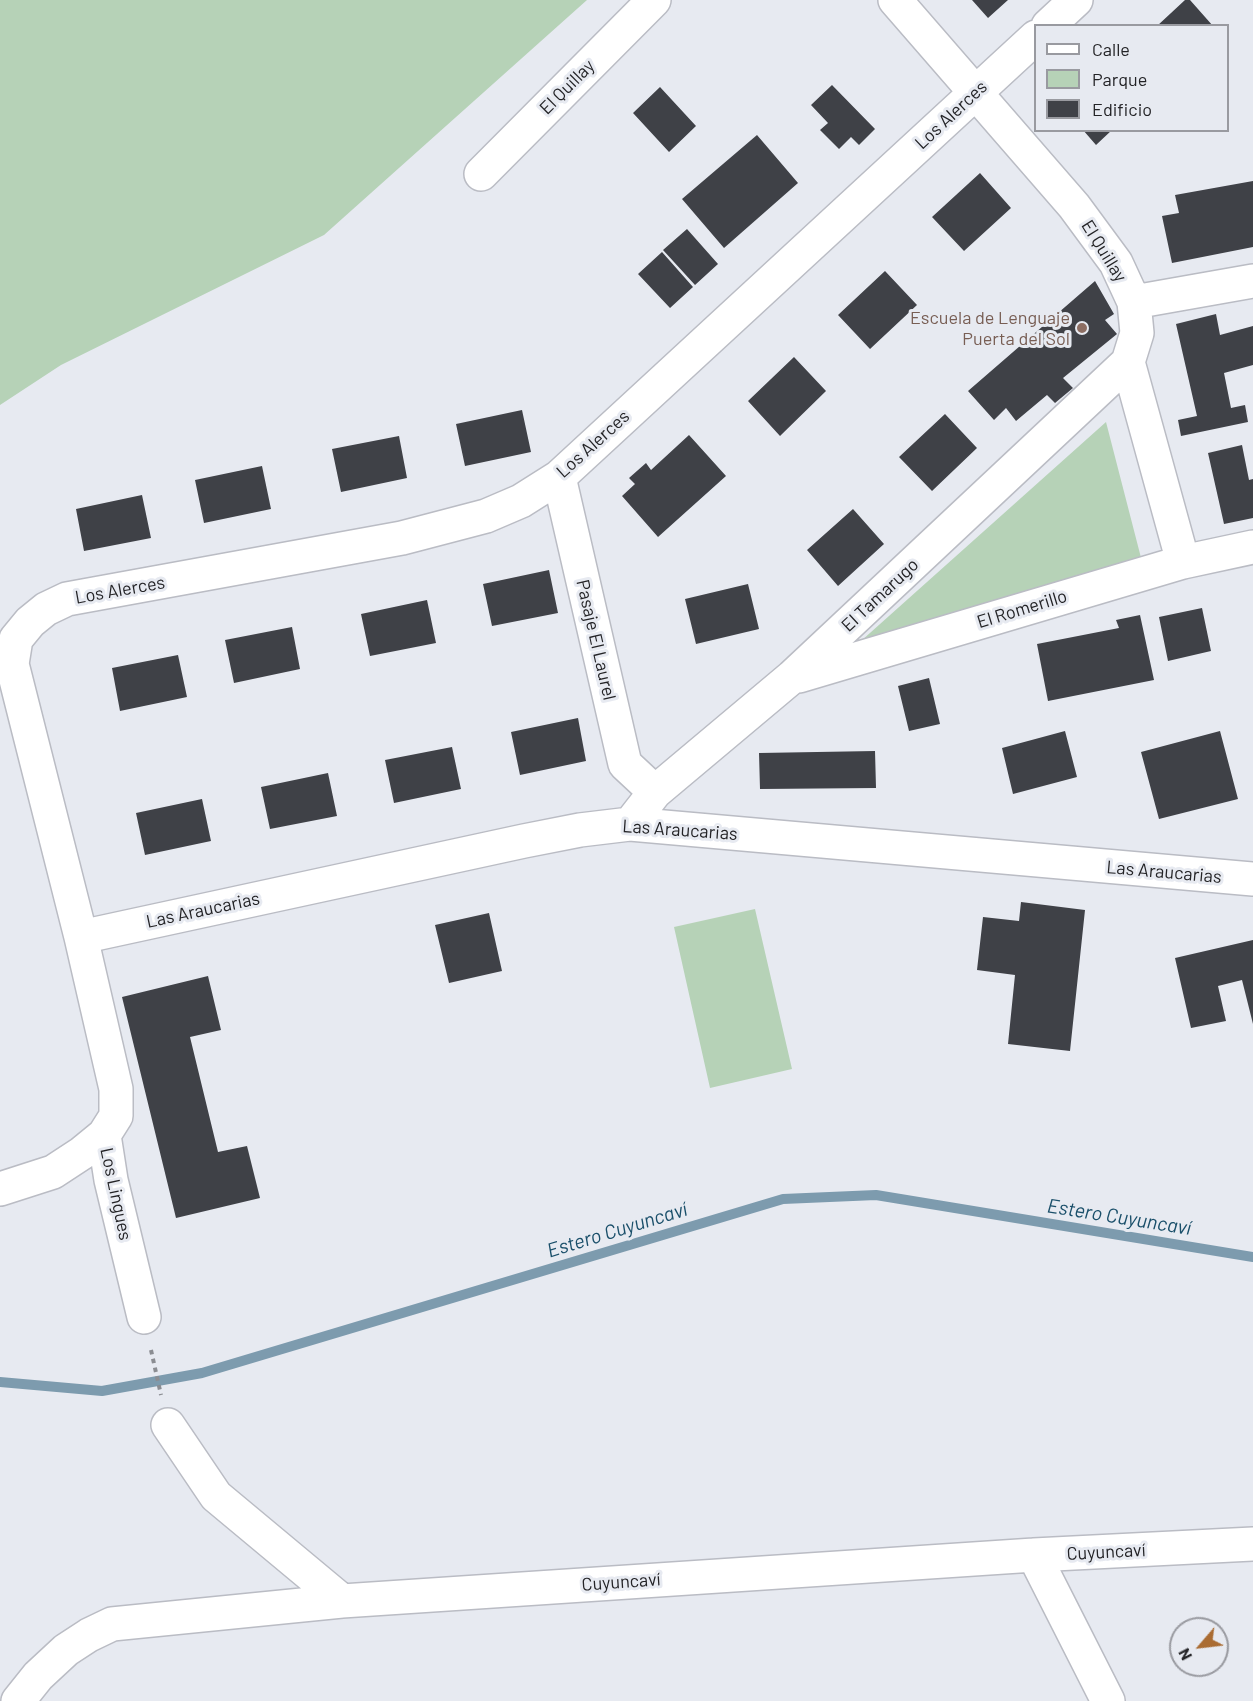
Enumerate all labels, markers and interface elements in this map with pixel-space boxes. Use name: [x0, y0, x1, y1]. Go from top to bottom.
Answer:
legend: [1034, 24, 1229, 132]
text: Calle: [1092, 38, 1130, 60]
street label: El Quillay: [535, 55, 599, 119]
text: Parque: [1092, 68, 1147, 90]
street label: Los Alerces: [910, 76, 992, 154]
text: Edificio: [1092, 98, 1152, 120]
street label: El Quillay: [1077, 216, 1131, 286]
place label: Escuela de Lenguaje Puerta del Sol: [910, 307, 1070, 350]
marker: Escuela de Lenguaje Puerta del Sol: [1075, 321, 1089, 335]
street label: Los Alerces: [552, 406, 634, 482]
street label: El Tamarugo: [837, 554, 923, 636]
street label: Los Alerces: [73, 571, 167, 609]
street label: Pasaje El Laurel: [572, 578, 620, 702]
street label: El Romerillo: [974, 585, 1070, 633]
street label: Las Araucarias: [622, 815, 738, 845]
street label: Las Araucarias: [1106, 856, 1222, 888]
street label: Las Araucarias: [144, 887, 262, 933]
street label: Los Lingues: [96, 1146, 136, 1242]
water label: Estero Cuyuncaví: [1045, 1194, 1193, 1240]
water label: Estero Cuyuncaví: [544, 1197, 690, 1263]
street label: Cuyuncaví: [1066, 1539, 1146, 1565]
street label: Cuyuncaví: [581, 1568, 661, 1596]
north arrow: [1169, 1617, 1229, 1677]
text: N: [1174, 1646, 1195, 1664]

